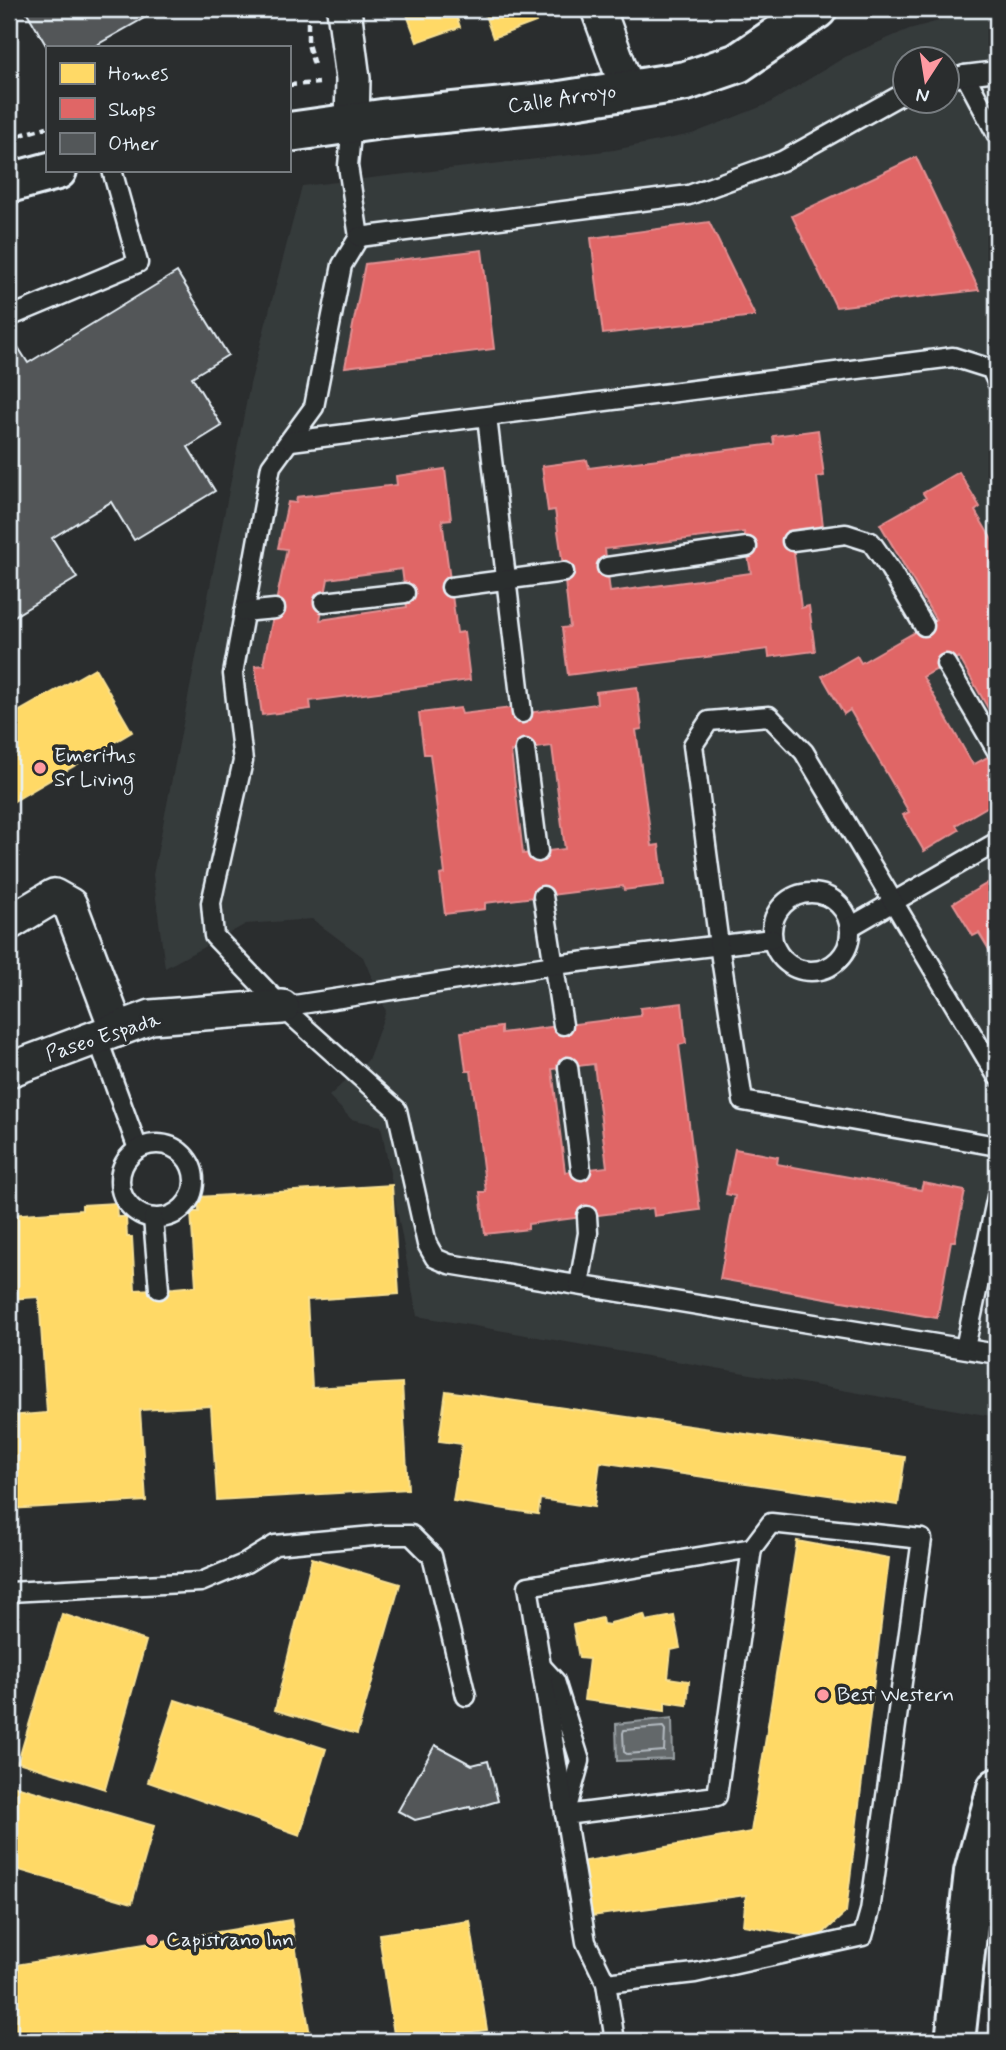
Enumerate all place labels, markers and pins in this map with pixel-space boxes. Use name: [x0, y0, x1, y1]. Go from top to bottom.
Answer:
place label: Emeritus Sr Living: [54, 742, 136, 795]
marker: Emeritus Sr Living: [32, 760, 48, 776]
place label: Best Western: [837, 1681, 954, 1709]
marker: Best Western: [815, 1687, 831, 1703]
place label: Capistrano Inn: [166, 1926, 294, 1954]
marker: Capistrano Inn: [144, 1932, 160, 1948]

